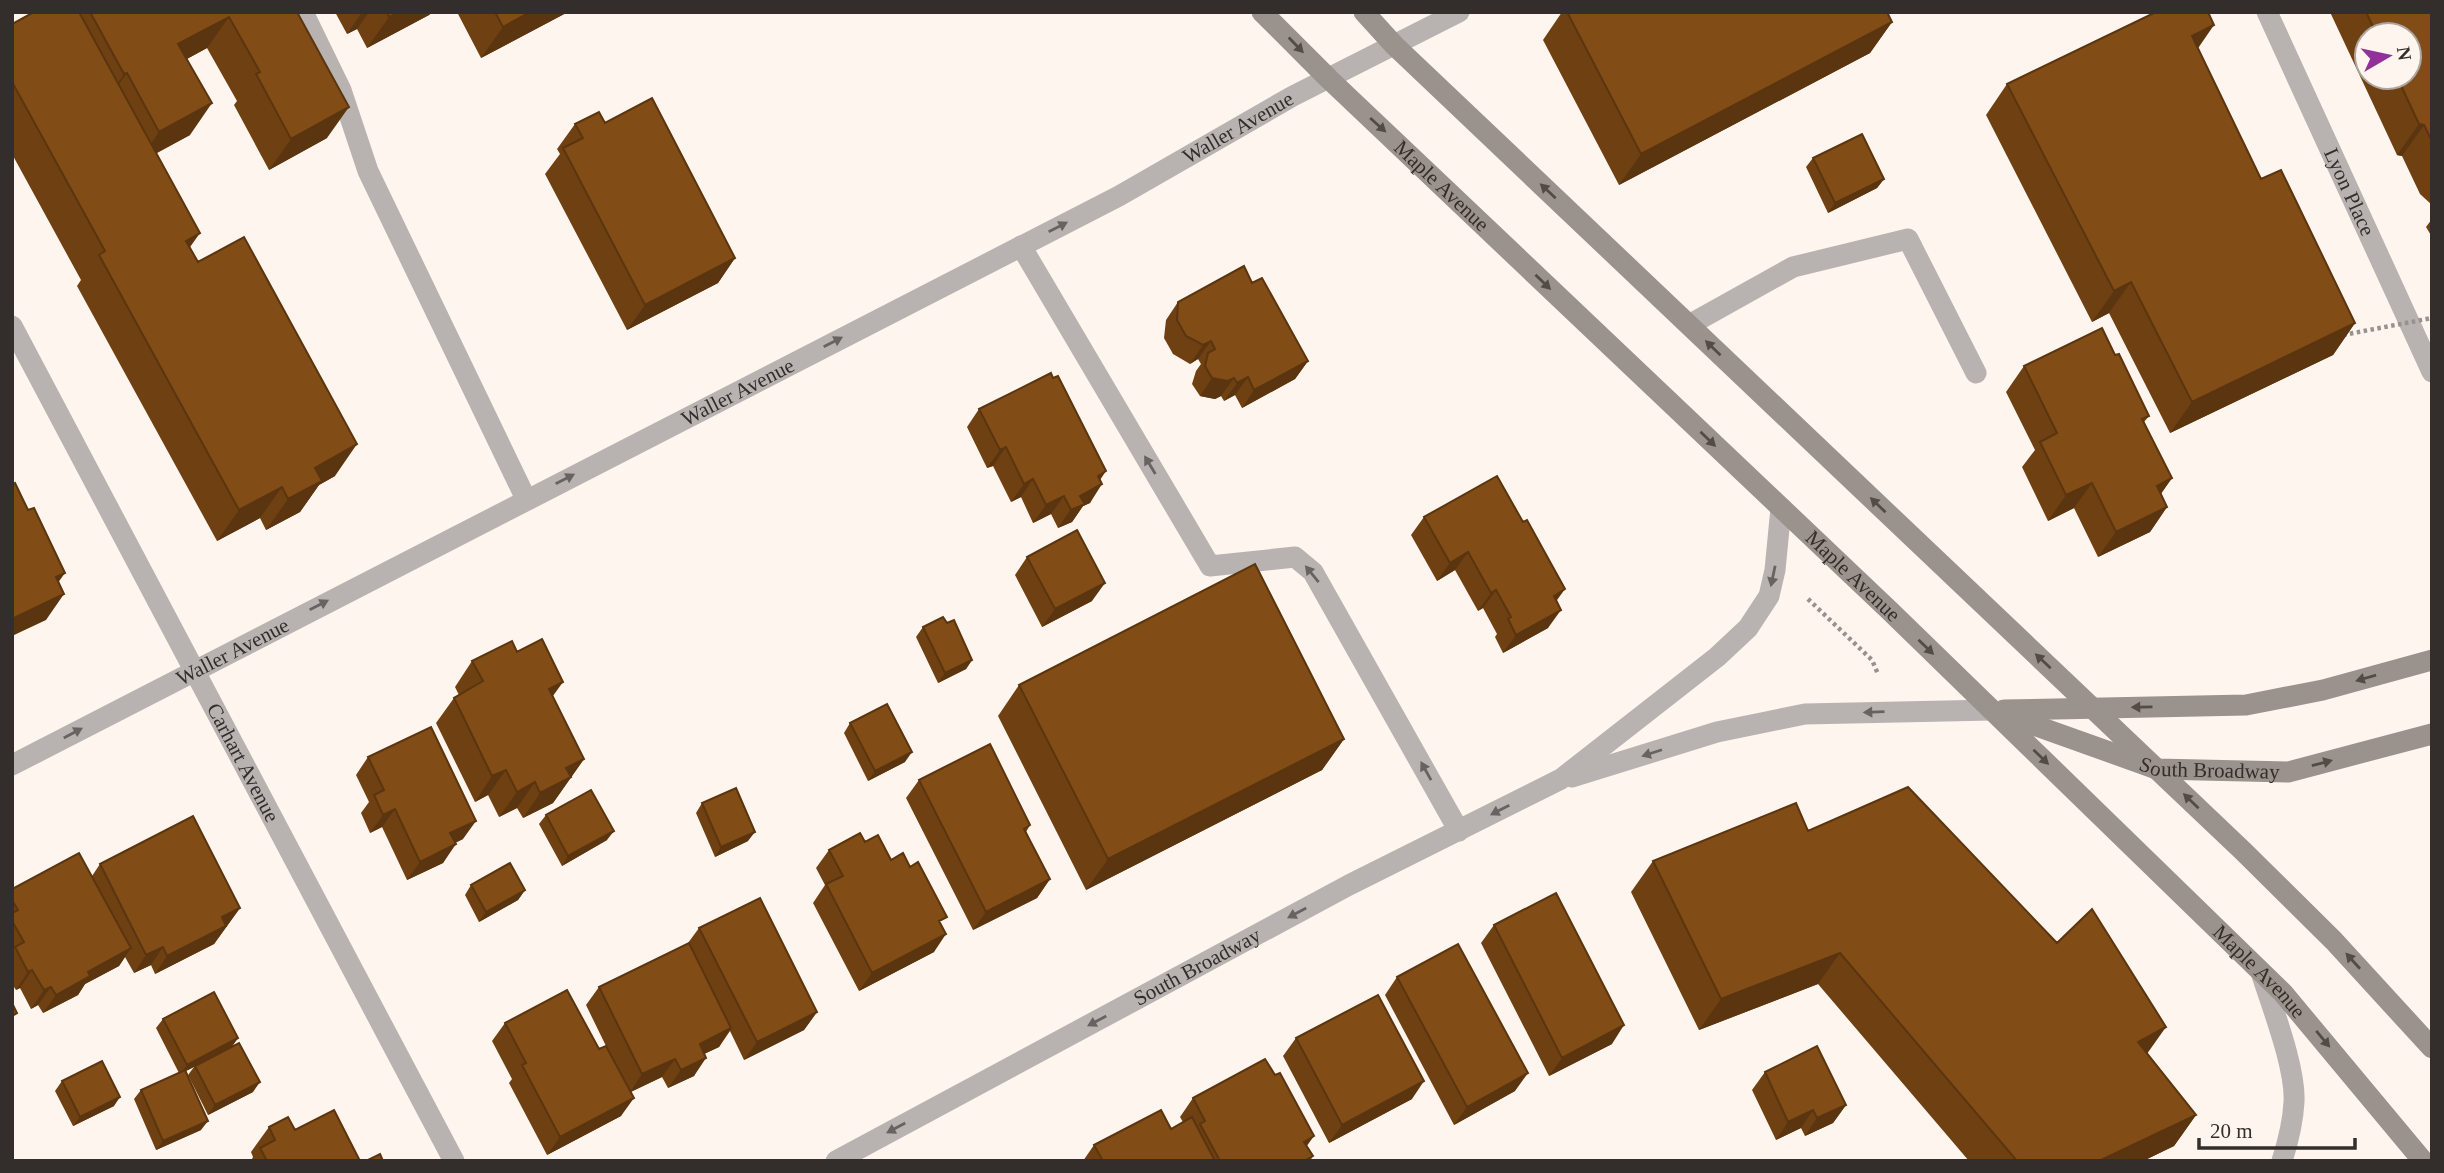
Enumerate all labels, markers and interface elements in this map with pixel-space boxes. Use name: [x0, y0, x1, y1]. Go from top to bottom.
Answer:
north arrow: [2353, 21, 2423, 91]
one-way arrow: [1288, 36, 1305, 53]
text: N: [2393, 45, 2416, 62]
street label: Waller Avenue: [1179, 86, 1298, 169]
one-way arrow: [1369, 117, 1386, 133]
street label: Maple Avenue: [1389, 135, 1494, 236]
street label: Lyon Place: [2319, 144, 2380, 240]
one-way arrow: [1540, 184, 1557, 200]
one-way arrow: [1048, 222, 1068, 233]
one-way arrow: [1535, 274, 1552, 291]
one-way arrow: [823, 337, 843, 348]
one-way arrow: [1705, 340, 1722, 356]
street label: Waller Avenue: [677, 353, 798, 431]
one-way arrow: [1699, 430, 1716, 446]
one-way arrow: [1145, 455, 1157, 475]
one-way arrow: [555, 474, 575, 485]
one-way arrow: [1870, 497, 1887, 513]
street label: Maple Avenue: [1801, 525, 1905, 626]
one-way arrow: [1768, 565, 1779, 587]
one-way arrow: [1305, 566, 1320, 583]
one-way arrow: [309, 600, 329, 611]
street label: Waller Avenue: [172, 613, 293, 690]
one-way arrow: [1917, 638, 1934, 654]
one-way arrow: [2035, 653, 2052, 669]
one-way arrow: [2355, 674, 2376, 684]
street label: Carhart Avenue: [202, 699, 284, 826]
one-way arrow: [2130, 701, 2152, 713]
one-way arrow: [1863, 707, 1885, 718]
one-way arrow: [63, 727, 83, 739]
one-way arrow: [1641, 748, 1662, 759]
one-way arrow: [2032, 749, 2049, 766]
street label: South Broadway: [2136, 752, 2280, 784]
one-way arrow: [2312, 757, 2334, 768]
one-way arrow: [1420, 761, 1431, 781]
one-way arrow: [2183, 794, 2200, 810]
one-way arrow: [1490, 805, 1510, 816]
one-way arrow: [1287, 907, 1307, 919]
street label: Maple Avenue: [2208, 920, 2311, 1023]
street label: South Broadway: [1129, 923, 1265, 1011]
one-way arrow: [2345, 953, 2361, 970]
one-way arrow: [1087, 1015, 1107, 1026]
one-way arrow: [2315, 1031, 2330, 1048]
scale bar: [2199, 1106, 2355, 1150]
text: 20 m: [2210, 1119, 2253, 1143]
one-way arrow: [887, 1122, 906, 1134]

